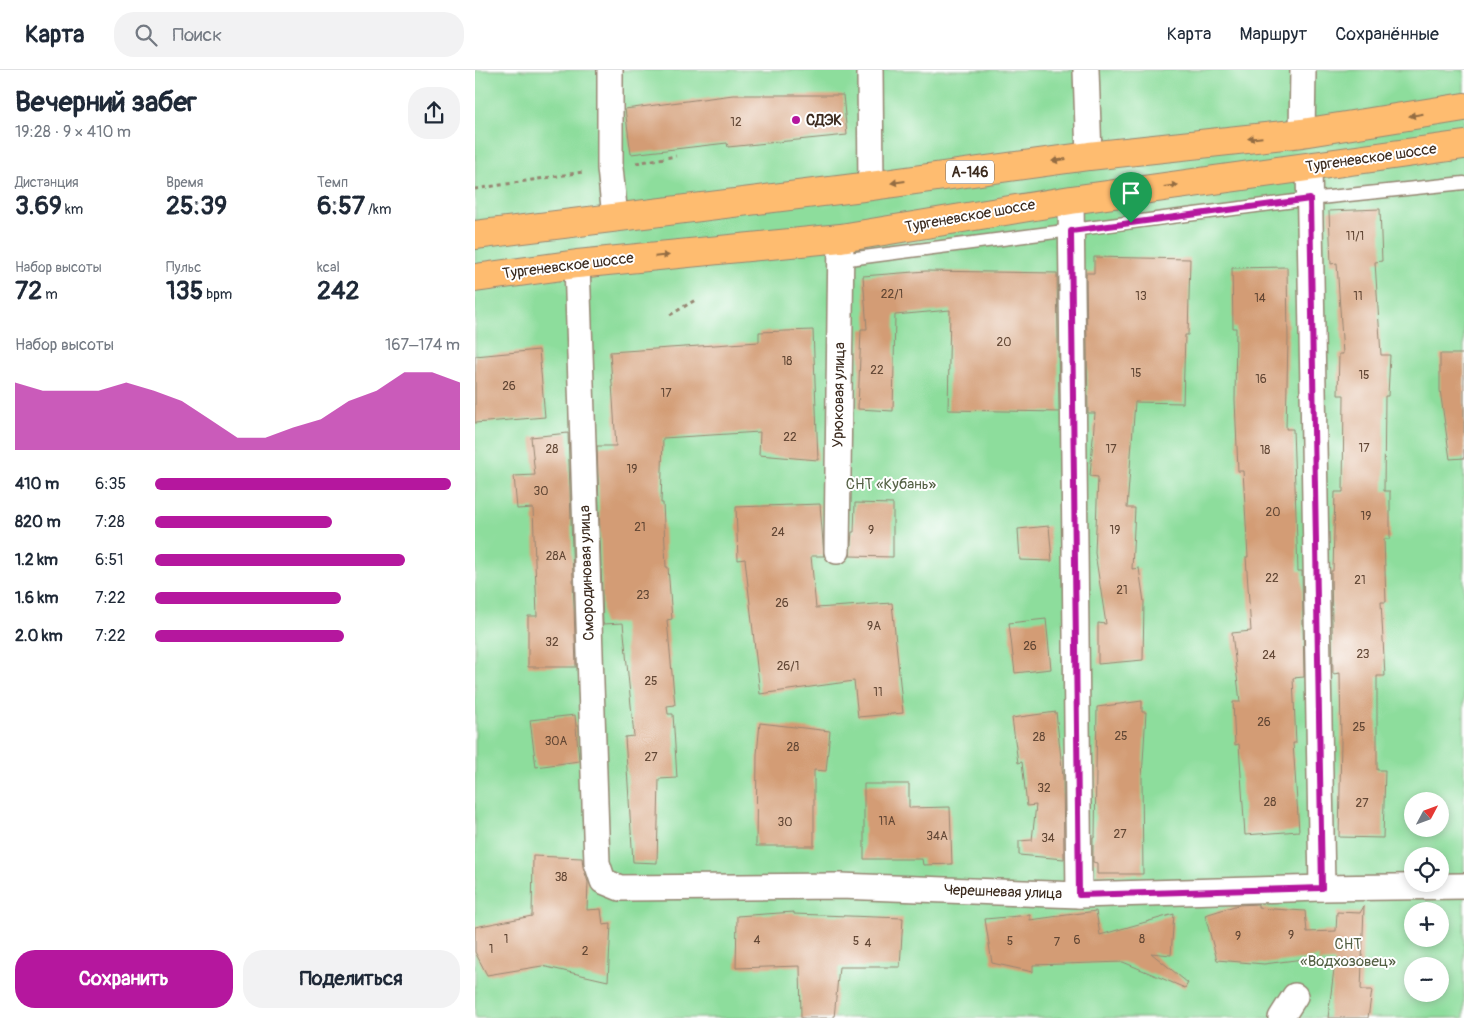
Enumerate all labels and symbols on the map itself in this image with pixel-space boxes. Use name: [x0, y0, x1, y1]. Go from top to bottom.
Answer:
place label: СДЭК: [806, 111, 842, 130]
one-way arrow: [1408, 111, 1424, 119]
marker: СДЭК: [790, 114, 802, 126]
house number: 12: [730, 115, 742, 130]
one-way arrow: [1247, 134, 1263, 142]
street label: Тургеневское шоссе: [1304, 139, 1438, 177]
one-way arrow: [1051, 156, 1067, 164]
road number: А-146: [946, 160, 994, 184]
pin: [1110, 172, 1152, 223]
one-way arrow: [890, 178, 906, 186]
one-way arrow: [1164, 182, 1180, 190]
street label: Тургеневское шоссе: [903, 195, 1037, 237]
house number: 11/1: [1346, 229, 1364, 244]
street label: Тургеневское шоссе: [501, 248, 635, 283]
one-way arrow: [655, 252, 671, 260]
house number: 22/1: [881, 287, 903, 302]
house number: 13: [1135, 289, 1147, 304]
house number: 11: [1353, 289, 1363, 304]
house number: 14: [1254, 291, 1266, 306]
house number: 20: [997, 335, 1011, 350]
street label: Урюковая улица: [829, 342, 849, 448]
house number: 18: [782, 354, 792, 369]
house number: 22: [870, 363, 884, 378]
house number: 15: [1130, 366, 1142, 381]
house number: 15: [1358, 368, 1370, 383]
house number: 16: [1255, 372, 1267, 387]
house number: 26: [502, 379, 516, 394]
house number: 17: [660, 386, 672, 401]
house number: 22: [783, 430, 797, 445]
house number: 17: [1358, 441, 1370, 456]
house number: 28: [546, 442, 558, 457]
house number: 17: [1105, 442, 1117, 457]
house number: 18: [1260, 443, 1270, 458]
house number: 19: [627, 462, 637, 477]
park label: СНТ «Кубань»: [846, 475, 937, 494]
house number: 30: [534, 484, 548, 499]
street label: Смородиновая улица: [575, 505, 599, 641]
house number: 20: [1266, 505, 1280, 520]
house number: 19: [1361, 509, 1371, 524]
house number: 21: [634, 520, 646, 535]
house number: 9: [868, 523, 874, 538]
house number: 19: [1110, 523, 1120, 538]
house number: 24: [771, 525, 785, 540]
house number: 28А: [546, 549, 566, 564]
house number: 22: [1265, 571, 1279, 586]
house number: 21: [1354, 573, 1366, 588]
house number: 21: [1116, 583, 1128, 598]
house number: 23: [636, 588, 650, 603]
house number: 26: [775, 596, 789, 611]
house number: 9А: [867, 619, 881, 634]
house number: 32: [545, 635, 559, 650]
house number: 26: [1023, 639, 1037, 654]
house number: 23: [1356, 647, 1370, 662]
house number: 24: [1262, 648, 1276, 663]
house number: 26/1: [777, 659, 799, 674]
house number: 25: [644, 674, 658, 689]
house number: 11: [873, 685, 883, 700]
house number: 26: [1257, 715, 1271, 730]
house number: 25: [1352, 720, 1366, 735]
house number: 25: [1114, 729, 1128, 744]
house number: 28: [1033, 730, 1045, 745]
house number: 30А: [545, 734, 568, 749]
house number: 28: [787, 740, 799, 755]
house number: 27: [644, 750, 658, 765]
house number: 32: [1037, 781, 1051, 796]
north arrow: [1404, 792, 1449, 838]
house number: 28: [1264, 795, 1276, 810]
house number: 27: [1355, 796, 1369, 811]
house number: 11А: [878, 814, 896, 829]
house number: 30: [778, 815, 792, 830]
house number: 27: [1113, 827, 1127, 842]
house number: 34А: [926, 829, 948, 844]
house number: 34: [1041, 831, 1055, 846]
house number: 38: [555, 870, 567, 885]
street label: Черешневая улица: [944, 880, 1063, 904]
house number: 9: [1288, 928, 1294, 943]
house number: 9: [1235, 929, 1241, 944]
house number: 1: [504, 932, 508, 947]
house number: 8: [1139, 932, 1145, 947]
house number: 4: [754, 933, 761, 948]
house number: 6: [1074, 933, 1081, 948]
house number: 5: [853, 934, 859, 949]
house number: 5: [1007, 934, 1013, 949]
house number: 7: [1054, 935, 1061, 950]
park label: СНТ «Водхозовец»: [1300, 935, 1396, 971]
house number: 4: [865, 936, 872, 951]
house number: 1: [489, 942, 493, 957]
house number: 2: [582, 944, 589, 959]

